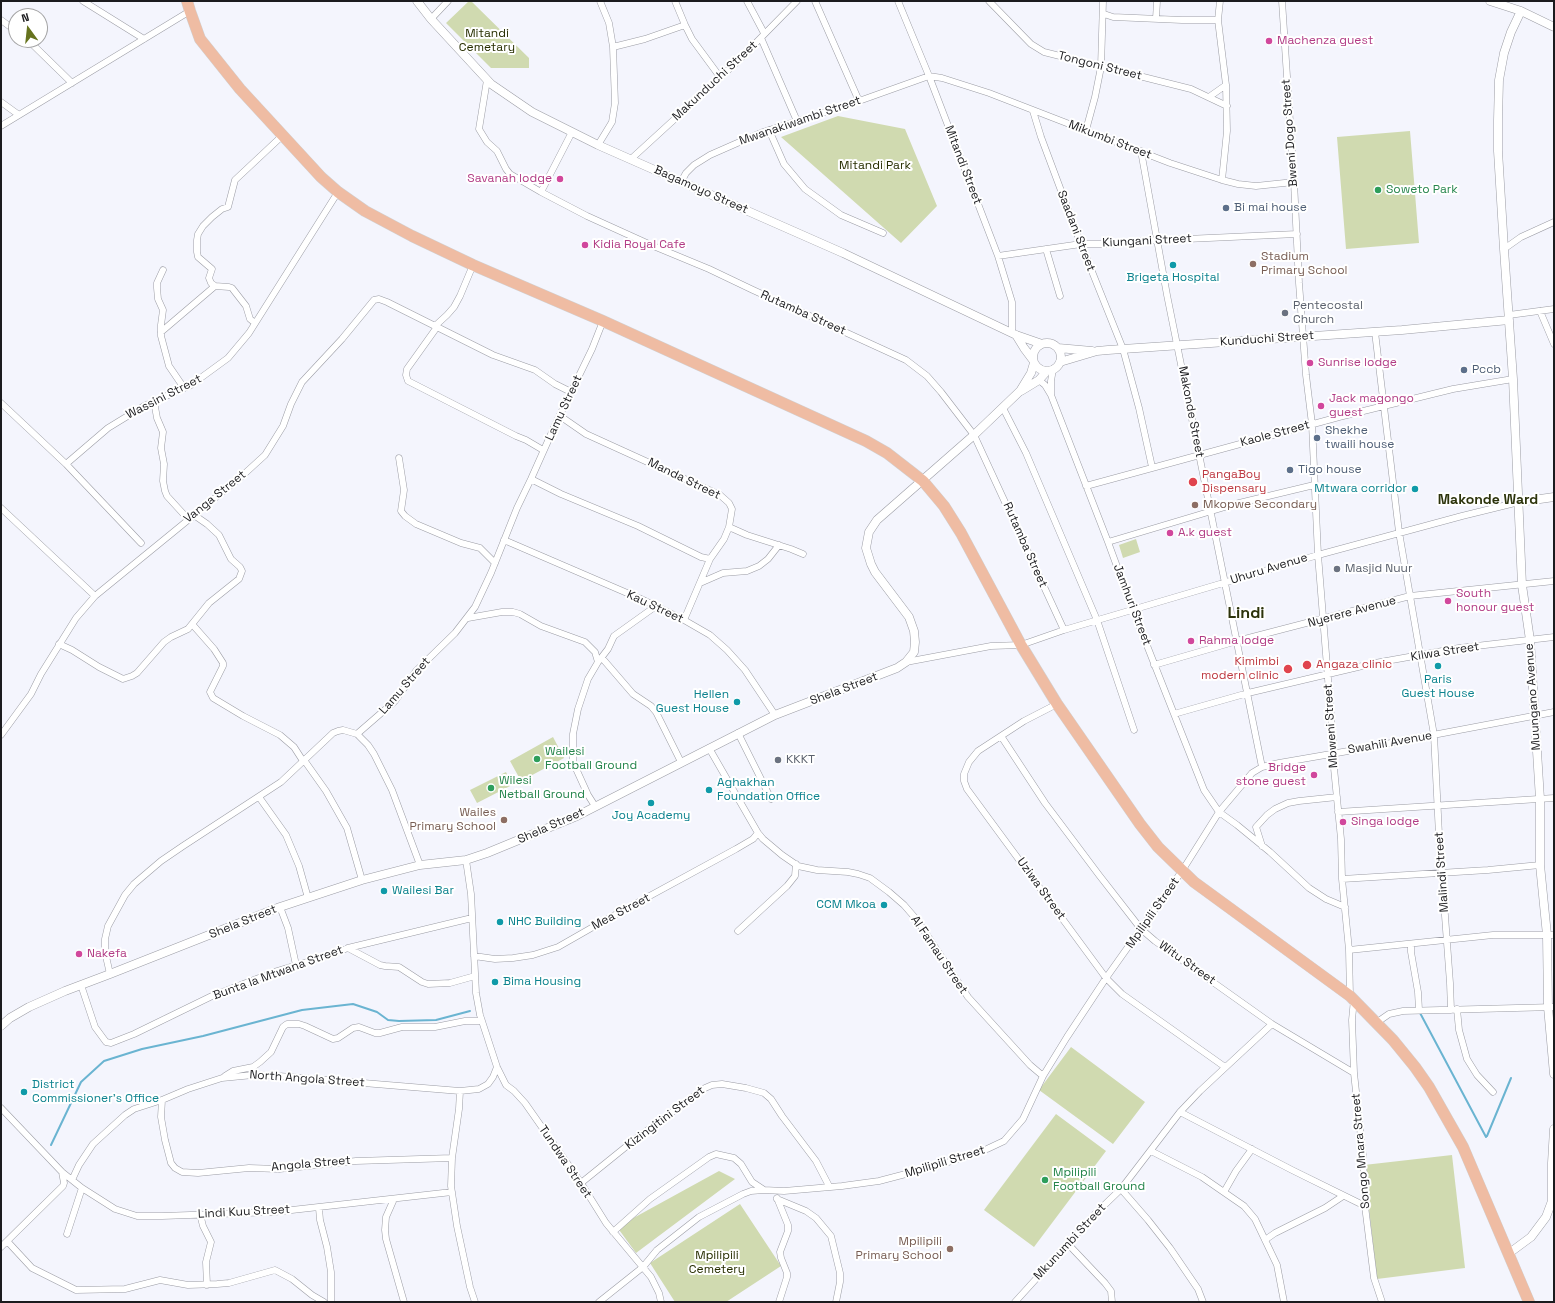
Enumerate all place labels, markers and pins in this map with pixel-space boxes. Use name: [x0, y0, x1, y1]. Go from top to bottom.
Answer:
place label: Machenza guest: [1277, 34, 1373, 48]
marker: Machenza guest: [1264, 36, 1274, 46]
place label: Savanah lodge: [467, 172, 552, 186]
marker: Savanah lodge: [555, 174, 565, 184]
place label: Soweto Park: [1386, 183, 1458, 197]
marker: Soweto Park: [1373, 185, 1383, 195]
place label: Bi mai house: [1234, 201, 1307, 215]
marker: Bi mai house: [1221, 203, 1231, 213]
place label: Kidia Royal Cafe: [593, 238, 686, 252]
marker: Kidia Royal Cafe: [580, 240, 590, 250]
place label: Stadium Primary School: [1261, 250, 1348, 278]
marker: Stadium Primary School: [1248, 259, 1258, 269]
marker: Brigeta Hospital: [1168, 260, 1178, 270]
place label: Brigeta Hospital: [1126, 271, 1220, 285]
place label: Pentecostal Church: [1293, 299, 1363, 327]
marker: Pentecostal Church: [1280, 308, 1290, 318]
place label: Sunrise lodge: [1318, 356, 1397, 370]
marker: Sunrise lodge: [1305, 358, 1315, 368]
place label: Pccb: [1472, 363, 1501, 377]
marker: Pccb: [1459, 365, 1469, 375]
place label: Jack magongo guest: [1329, 392, 1414, 420]
marker: Jack magongo guest: [1316, 401, 1326, 411]
place label: Shekhe twaili house: [1325, 424, 1394, 452]
marker: Shekhe twaili house: [1312, 433, 1322, 443]
place label: Tigo house: [1298, 463, 1362, 477]
marker: Tigo house: [1285, 465, 1295, 475]
place label: PangaBoy Dispensary: [1202, 468, 1266, 496]
marker: PangaBoy Dispensary: [1187, 476, 1199, 488]
place label: Mtwara corridor: [1314, 482, 1407, 496]
marker: Mtwara corridor: [1410, 484, 1420, 494]
place label: Mkopwe Secondary: [1203, 498, 1317, 512]
marker: Mkopwe Secondary: [1190, 500, 1200, 510]
place label: A.k guest: [1178, 526, 1232, 540]
marker: A.k guest: [1165, 528, 1175, 538]
place label: Masjid Nuur: [1345, 562, 1412, 576]
marker: Masjid Nuur: [1332, 564, 1342, 574]
place label: South honour guest: [1456, 587, 1534, 615]
marker: South honour guest: [1443, 596, 1453, 606]
place label: Rahma lodge: [1199, 634, 1274, 648]
marker: Rahma lodge: [1186, 636, 1196, 646]
place label: Kimimbi modern clinic: [1201, 655, 1279, 683]
place label: Angaza clinic: [1316, 658, 1392, 672]
marker: Angaza clinic: [1301, 659, 1313, 671]
marker: Paris Guest House: [1433, 661, 1443, 671]
marker: Kimimbi modern clinic: [1282, 663, 1294, 675]
place label: Paris Guest House: [1401, 673, 1475, 701]
place label: Hellen Guest House: [656, 688, 729, 716]
marker: Hellen Guest House: [732, 697, 742, 707]
place label: Wailesi Football Ground: [545, 745, 637, 773]
place label: KKKT: [786, 753, 815, 767]
marker: Wailesi Football Ground: [532, 754, 542, 764]
marker: KKKT: [773, 755, 783, 765]
place label: Bridge stone guest: [1236, 761, 1306, 789]
marker: Bridge stone guest: [1309, 770, 1319, 780]
place label: Wilesi Netball Ground: [499, 774, 585, 802]
place label: Aghakhan Foundation Office: [717, 776, 820, 804]
marker: Wilesi Netball Ground: [486, 783, 496, 793]
marker: Aghakhan Foundation Office: [704, 785, 714, 795]
marker: Joy Academy: [646, 798, 656, 808]
place label: Wailes Primary School: [409, 806, 496, 834]
place label: Joy Academy: [612, 809, 690, 823]
marker: Wailes Primary School: [499, 815, 509, 825]
place label: Singa lodge: [1351, 815, 1419, 829]
marker: Singa lodge: [1338, 817, 1348, 827]
place label: Wailesi Bar: [392, 884, 454, 898]
marker: Wailesi Bar: [379, 886, 389, 896]
place label: CCM Mkoa: [816, 898, 876, 912]
marker: CCM Mkoa: [879, 900, 889, 910]
place label: NHC Building: [508, 915, 582, 929]
marker: NHC Building: [495, 917, 505, 927]
place label: Nakefa: [87, 947, 127, 961]
marker: Nakefa: [74, 949, 84, 959]
place label: Bima Housing: [503, 975, 581, 989]
marker: Bima Housing: [490, 977, 500, 987]
place label: District Commissioner's Office: [32, 1078, 159, 1106]
marker: District Commissioner's Office: [19, 1087, 29, 1097]
place label: Mpilipili Football Ground: [1053, 1166, 1145, 1194]
marker: Mpilipili Football Ground: [1040, 1175, 1050, 1185]
place label: Mpilipili Primary School: [855, 1235, 942, 1263]
marker: Mpilipili Primary School: [945, 1244, 955, 1254]

